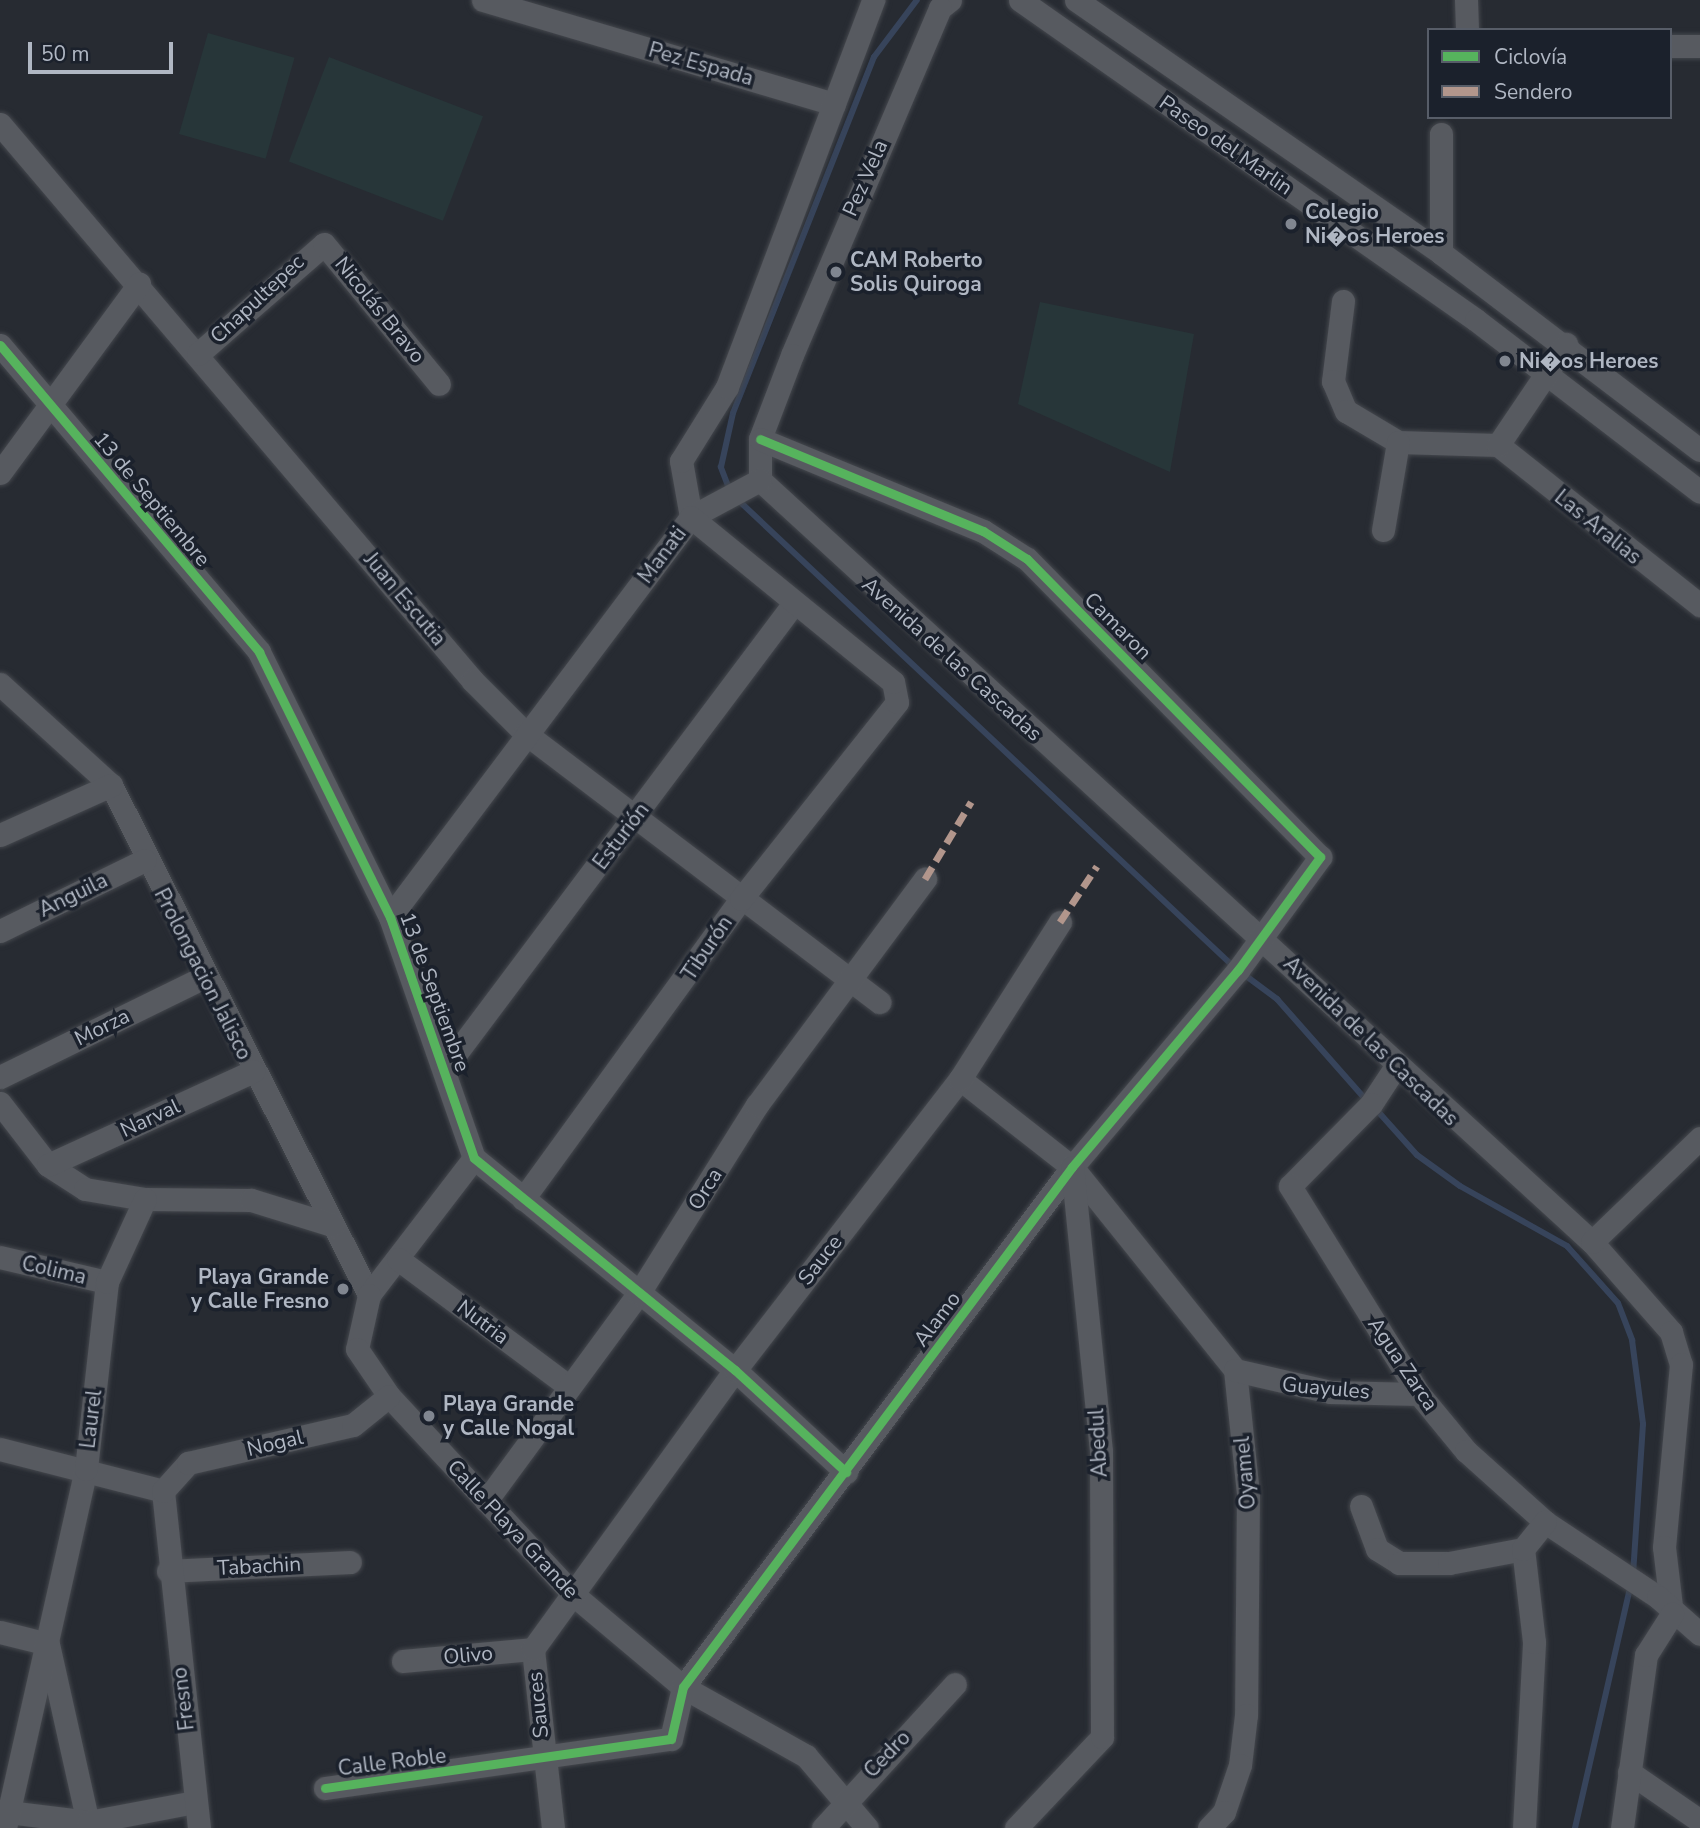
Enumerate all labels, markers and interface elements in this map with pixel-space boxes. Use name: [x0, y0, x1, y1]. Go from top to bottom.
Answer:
scale bar: [32, 28, 177, 72]
legend: [1427, 28, 1672, 119]
street label: Pez Espada: [646, 37, 756, 91]
text: 50 m: [41, 40, 90, 68]
text: Ciclovía: [1494, 43, 1567, 71]
text: Sendero: [1494, 78, 1573, 106]
street label: Paseo del Marlin: [1155, 90, 1297, 200]
street label: Pez Vela: [837, 136, 893, 220]
place label: Colegio Ni�os Heroes: [1305, 199, 1444, 249]
marker: Colegio Ni�os Heroes: [1283, 216, 1299, 232]
place label: CAM Roberto Solis Quiroga: [850, 247, 983, 297]
street label: Chapultepec: [205, 249, 309, 349]
street label: Nicolás Bravo: [329, 252, 431, 368]
marker: CAM Roberto Solis Quiroga: [828, 264, 844, 280]
place label: Ni�os Heroes: [1519, 348, 1658, 374]
marker: Ni�os Heroes: [1497, 353, 1513, 369]
street label: 13 de Septiembre: [88, 427, 216, 571]
street label: Las Aralias: [1550, 484, 1646, 570]
street label: Manati: [633, 522, 691, 588]
street label: Juan Escutia: [359, 547, 451, 651]
street label: Avenida de las Cascadas: [857, 572, 1047, 746]
street label: Camaron: [1079, 587, 1157, 665]
street label: Esturión: [588, 798, 654, 874]
street label: Anguila: [34, 868, 112, 922]
street label: Prolongacion Jalisco: [149, 884, 257, 1064]
street label: 13 de Septiembre: [394, 909, 476, 1075]
street label: Tiburón: [676, 911, 738, 985]
street label: Avenida de las Cascadas: [1278, 951, 1464, 1131]
street label: Morza: [70, 1003, 134, 1051]
street label: Narval: [116, 1093, 184, 1143]
street label: Orca: [683, 1164, 727, 1214]
street label: Sauce: [793, 1230, 847, 1290]
street label: Colima: [19, 1250, 89, 1290]
place label: Playa Grande y Calle Fresno: [191, 1264, 329, 1314]
marker: Playa Grande y Calle Fresno: [335, 1281, 351, 1297]
street label: Alamo: [908, 1287, 966, 1351]
street label: Nutria: [452, 1294, 514, 1350]
street label: Agua Zarca: [1363, 1312, 1443, 1416]
street label: Guayules: [1281, 1372, 1371, 1404]
street label: Laurel: [75, 1388, 107, 1450]
place label: Playa Grande y Calle Nogal: [443, 1391, 574, 1441]
marker: Playa Grande y Calle Nogal: [421, 1408, 437, 1424]
street label: Abedul: [1084, 1408, 1112, 1478]
street label: Nogal: [244, 1424, 306, 1462]
street label: Oyamel: [1229, 1435, 1261, 1511]
street label: Calle Playa Grande: [442, 1454, 584, 1604]
street label: Tabachin: [216, 1551, 302, 1581]
street label: Olivo: [442, 1640, 494, 1670]
street label: Fresno: [167, 1666, 199, 1732]
street label: Sauces: [522, 1671, 554, 1739]
street label: Cedro: [859, 1725, 915, 1783]
street label: Calle Roble: [336, 1743, 448, 1781]

